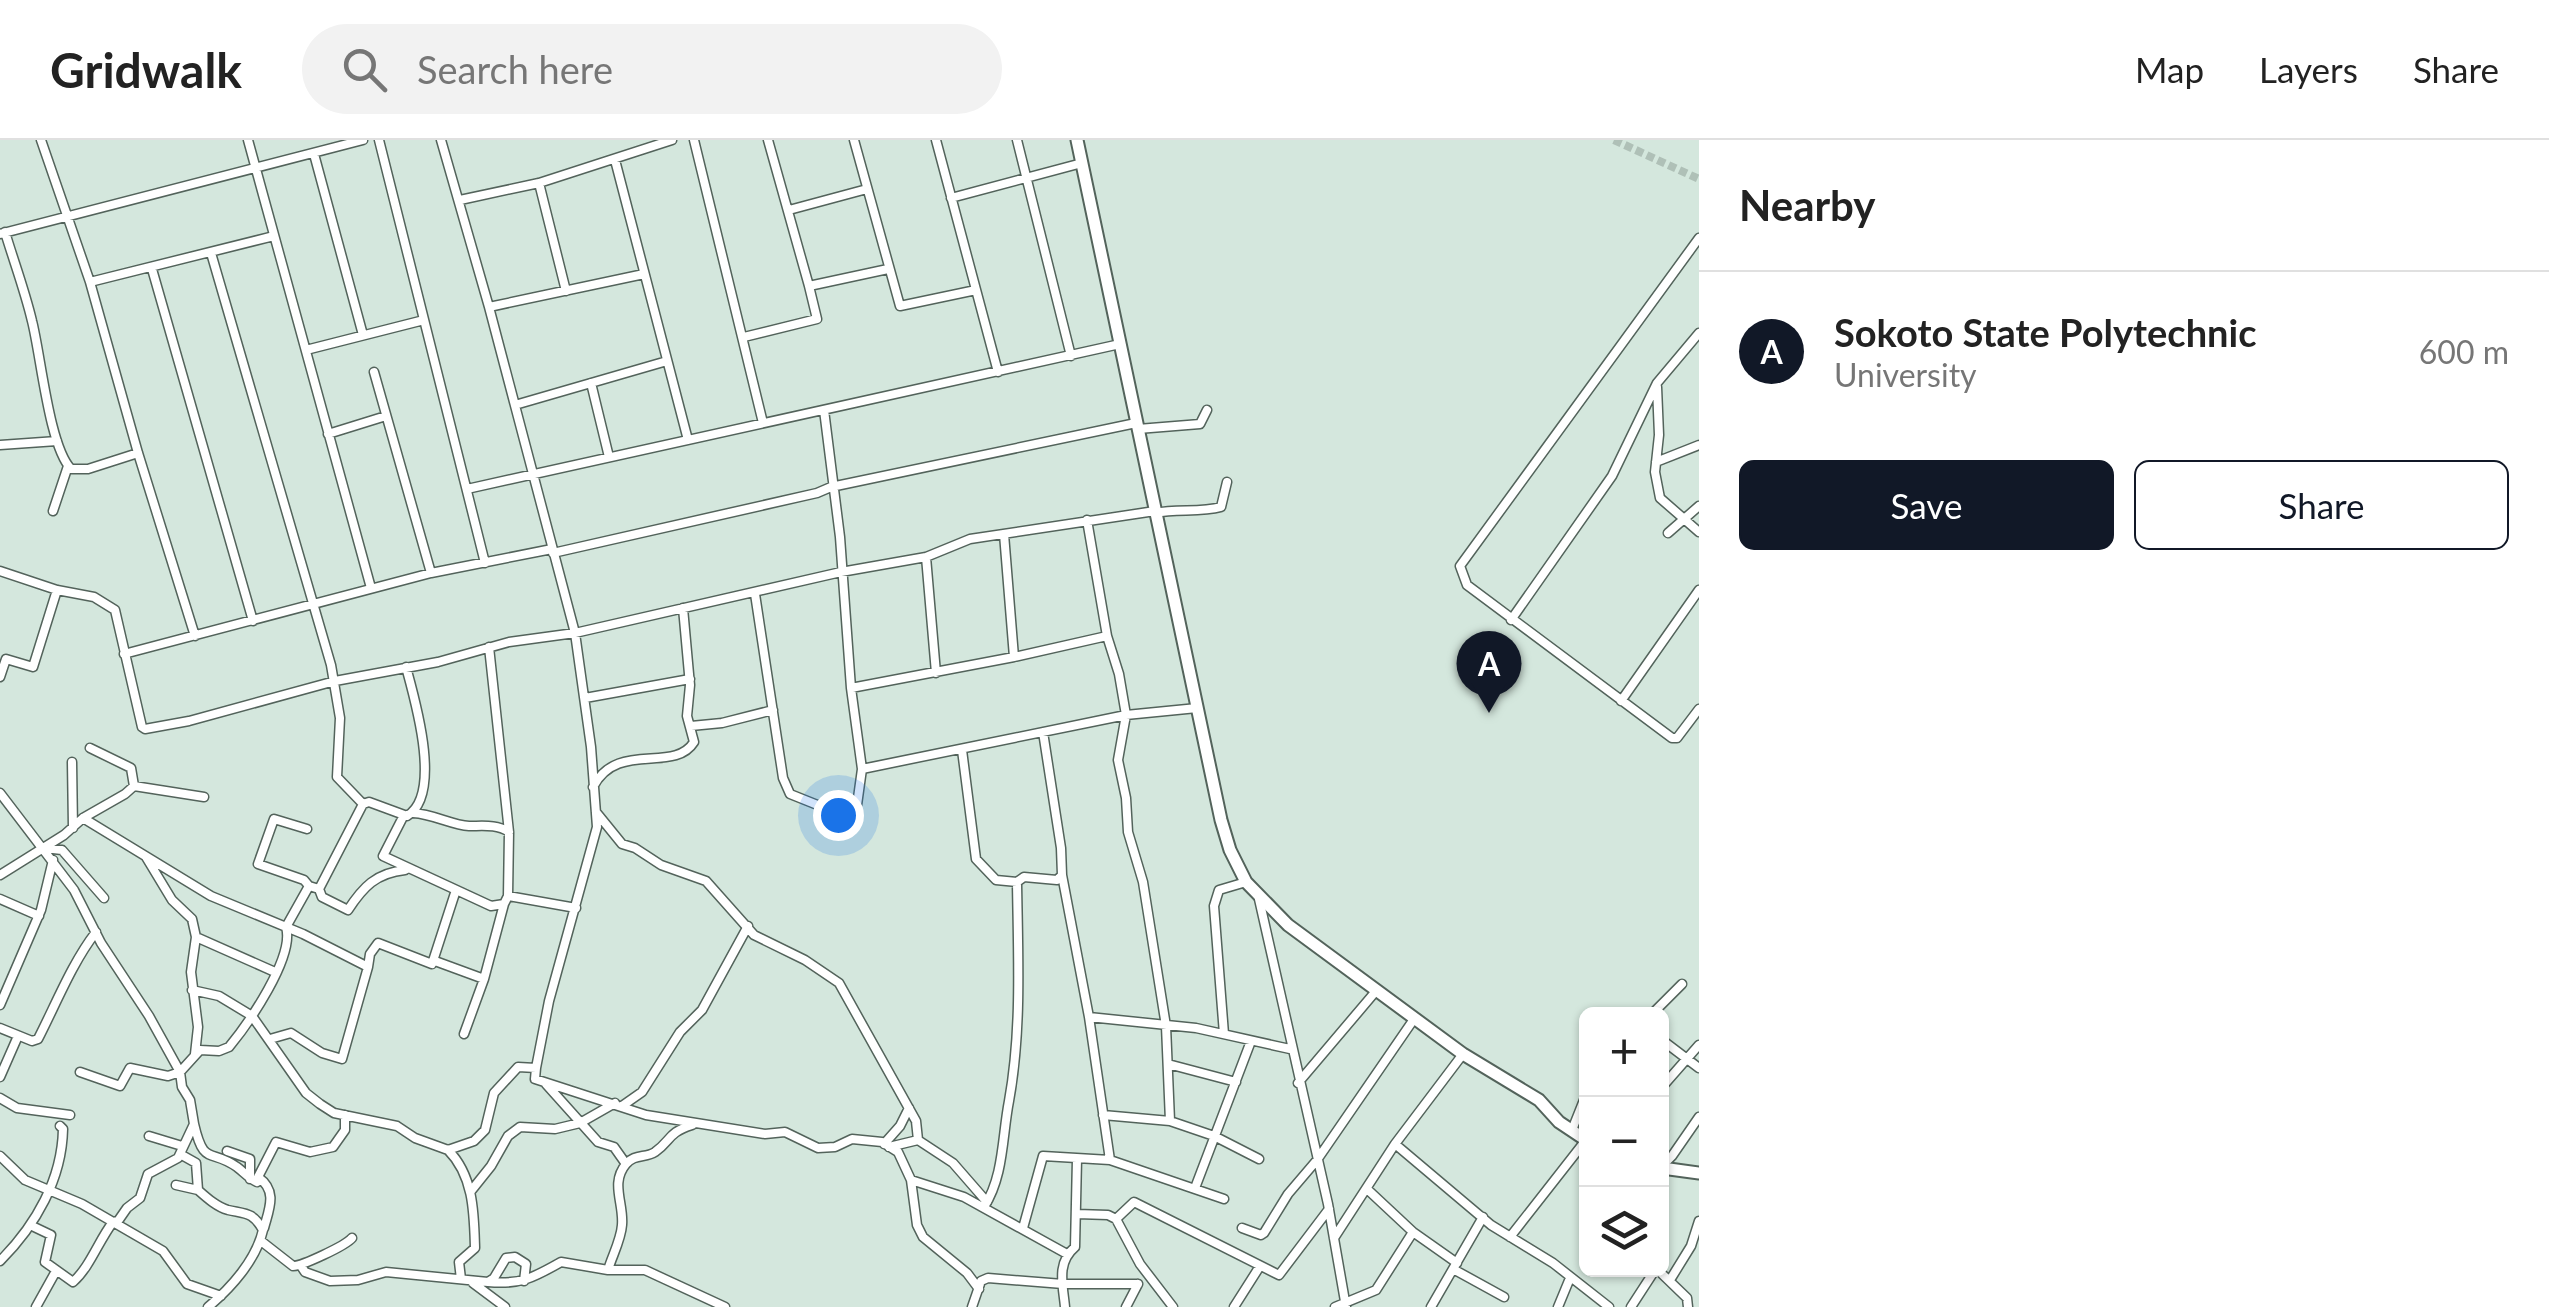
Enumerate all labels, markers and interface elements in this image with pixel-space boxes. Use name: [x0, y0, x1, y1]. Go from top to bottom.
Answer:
search box: [302, 24, 1002, 114]
text: Gridwalk: [50, 41, 242, 98]
icon: search: [337, 42, 392, 97]
text: Search here: [417, 46, 613, 92]
text: Map: [2135, 48, 2204, 90]
text: Layers: [2259, 48, 2358, 90]
text: Share: [2413, 48, 2499, 90]
text: Nearby: [1739, 180, 1876, 230]
text: Sokoto State Polytechnic: [1834, 309, 2257, 355]
text: A: [1760, 332, 1783, 371]
text: 600 m: [2419, 332, 2509, 371]
text: University: [1834, 355, 1977, 394]
button: Save: [1739, 460, 2114, 550]
button: Share: [2134, 460, 2509, 550]
pin: A: [1456, 630, 1522, 713]
your location: [813, 790, 864, 841]
map controls: [1579, 1007, 1669, 1277]
button: +: [1579, 1007, 1669, 1097]
button: −: [1579, 1097, 1669, 1187]
button: layers: [1579, 1187, 1669, 1277]

